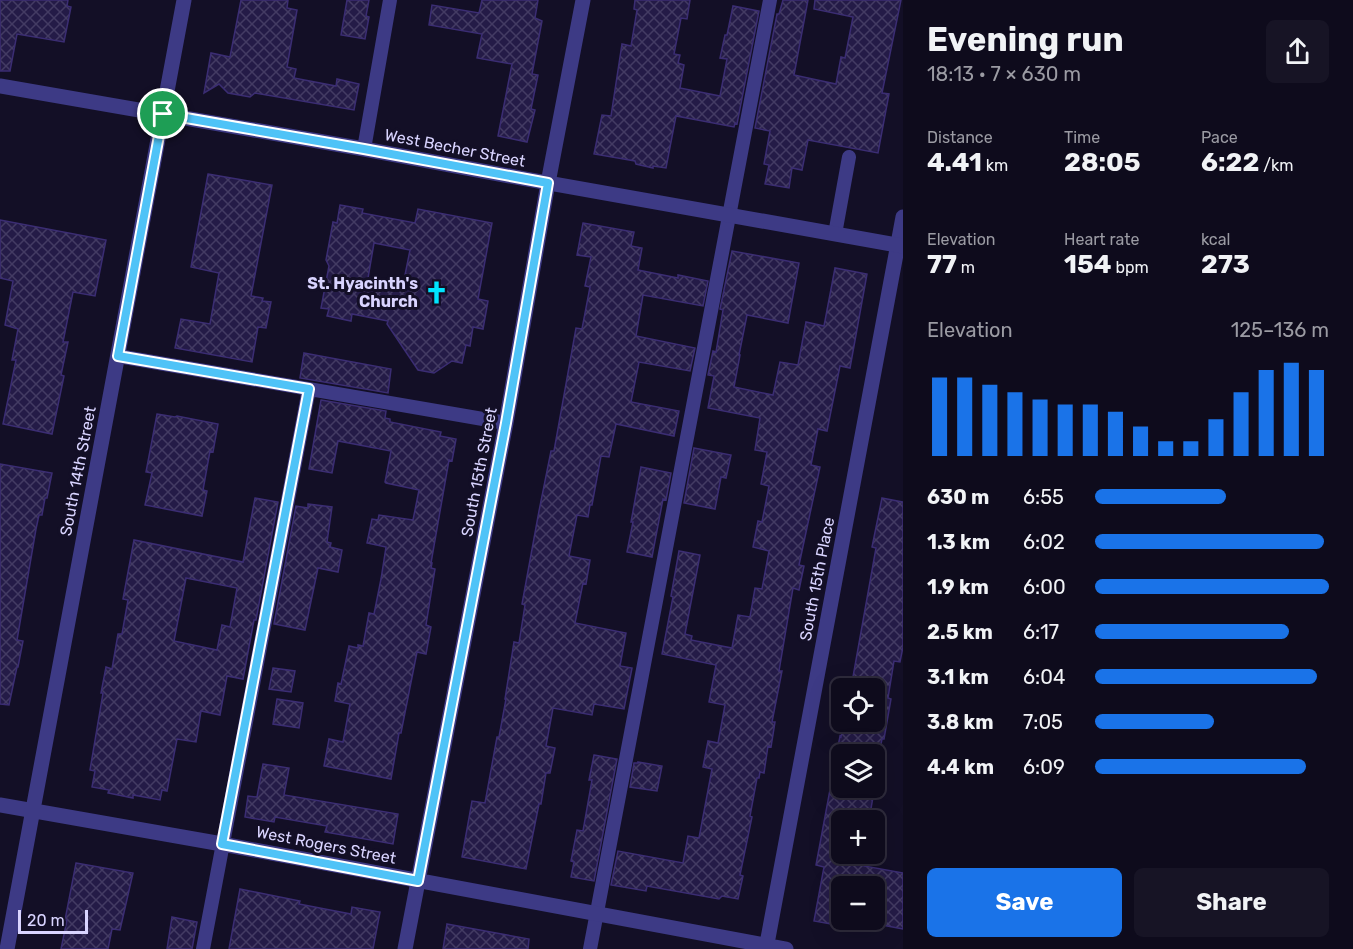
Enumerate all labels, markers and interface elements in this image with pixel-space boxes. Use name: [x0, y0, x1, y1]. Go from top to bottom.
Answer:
text: Evening run: [927, 20, 1124, 59]
button: share: [1266, 20, 1329, 83]
text: 18:13 · 7 × 630 m: [927, 62, 1081, 86]
pin: [137, 88, 188, 139]
icon: arrive: [146, 97, 179, 130]
street label: West Becher Street: [383, 125, 527, 171]
text: Distance: [927, 128, 993, 147]
text: Time: [1064, 128, 1100, 147]
text: Pace: [1201, 128, 1238, 147]
text: 4.41: [927, 147, 982, 178]
text: 28:05: [1064, 147, 1141, 178]
text: 6:22: [1201, 147, 1259, 178]
text: km: [982, 156, 1008, 175]
text: /km: [1259, 156, 1293, 175]
text: Elevation: [927, 230, 996, 249]
text: Heart rate: [1064, 230, 1139, 249]
text: kcal: [1201, 230, 1230, 249]
text: 77: [927, 249, 957, 280]
text: 154: [1064, 249, 1111, 280]
text: 273: [1201, 249, 1250, 280]
text: m: [957, 258, 975, 277]
text: bpm: [1111, 258, 1149, 277]
place label: St. Hyacinth's Church: [307, 274, 418, 311]
church icon: St. Hyacinth's Church: [423, 279, 449, 305]
text: Elevation: [927, 318, 1013, 342]
text: 125–136 m: [1231, 318, 1329, 342]
street label: South 14th Street: [56, 405, 100, 537]
street label: South 15th Street: [457, 406, 501, 538]
text: 630 m: [927, 485, 989, 509]
text: 6:55: [1023, 485, 1064, 509]
street label: South 15th Place: [796, 515, 838, 643]
text: 1.3 km: [927, 530, 990, 554]
text: 6:02: [1023, 530, 1065, 554]
text: 1.9 km: [927, 575, 989, 599]
text: 6:00: [1023, 575, 1066, 599]
text: 2.5 km: [927, 620, 993, 644]
text: 6:17: [1023, 620, 1059, 644]
text: 3.1 km: [927, 665, 989, 689]
text: 6:04: [1023, 665, 1065, 689]
map controls: [831, 678, 885, 930]
button: locate: [831, 678, 885, 732]
text: 3.8 km: [927, 710, 994, 734]
text: 7:05: [1023, 710, 1063, 734]
button: layers: [831, 744, 885, 798]
text: 4.4 km: [927, 755, 994, 779]
text: 6:09: [1023, 755, 1065, 779]
button: +: [831, 810, 885, 864]
street label: West Rogers Street: [254, 822, 398, 868]
button: Save: [927, 868, 1122, 937]
button: Share: [1134, 868, 1329, 937]
button: −: [831, 876, 885, 930]
scale bar: [18, 907, 88, 934]
text: 20 m: [27, 911, 65, 930]

